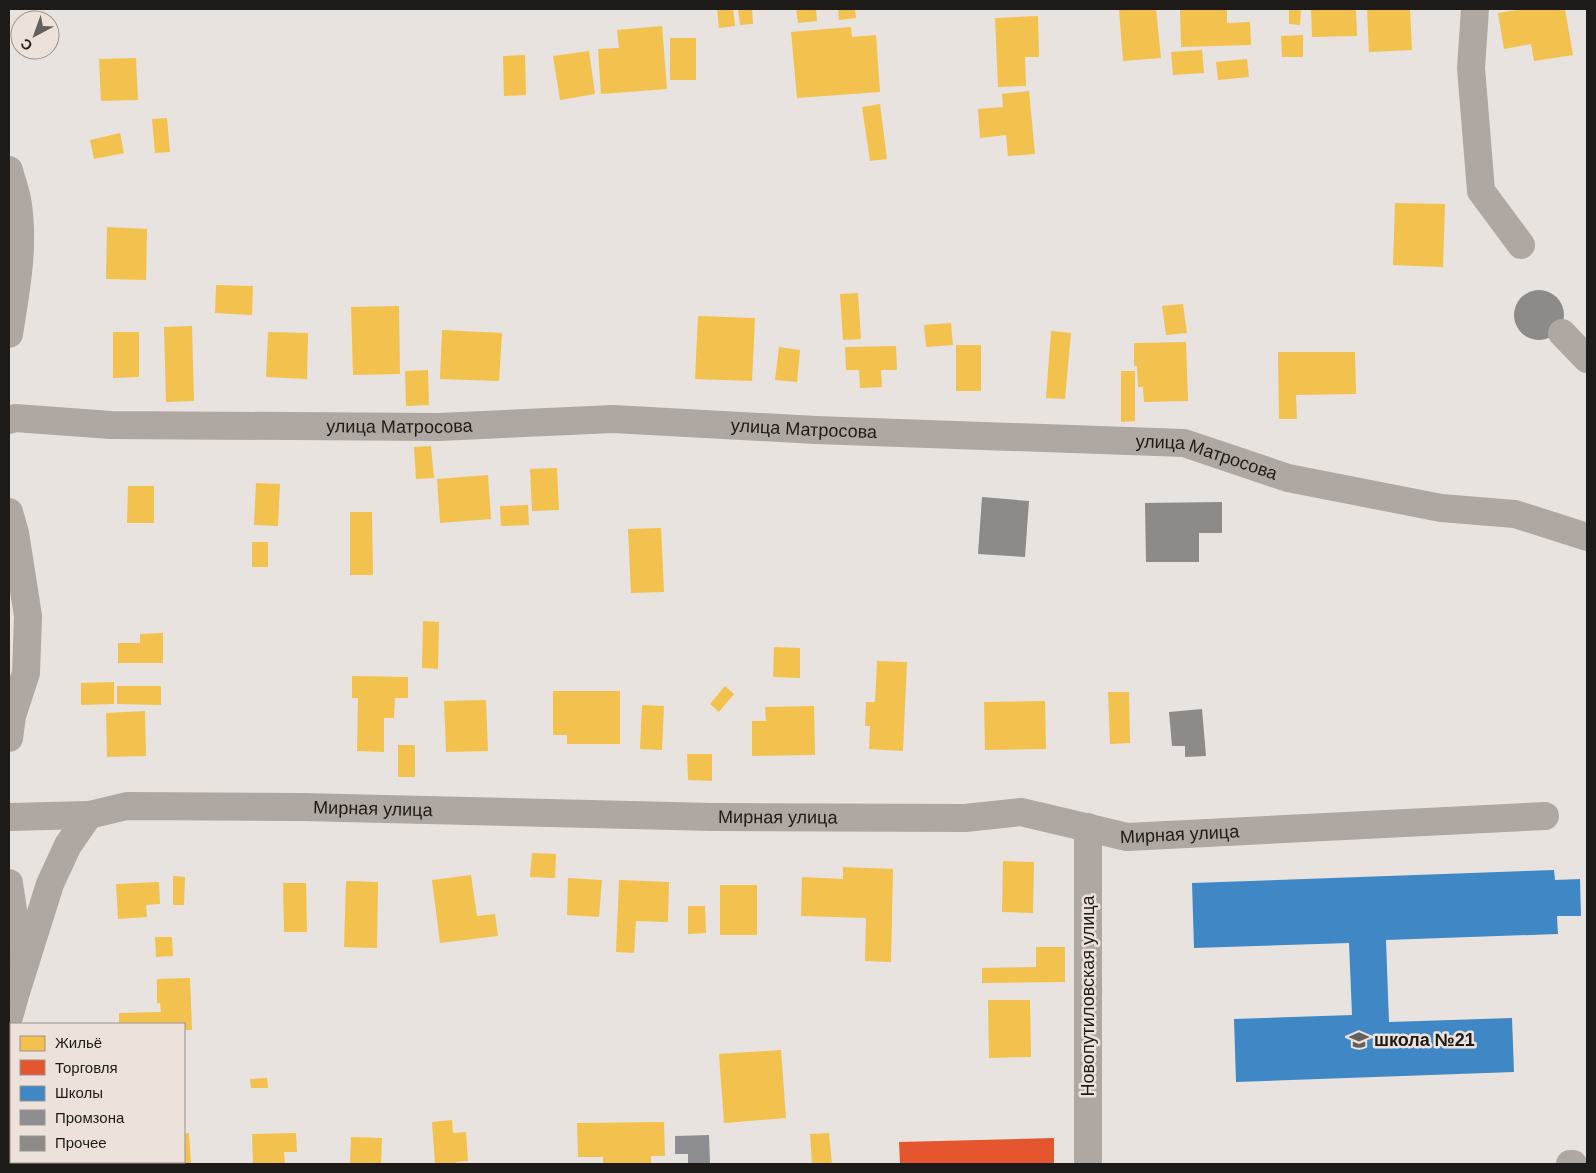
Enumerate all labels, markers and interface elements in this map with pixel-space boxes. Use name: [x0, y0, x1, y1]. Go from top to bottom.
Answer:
north arrow: [10, 10, 60, 60]
text: С: [17, 35, 36, 54]
street label: улица Матросова: [326, 415, 474, 437]
street label: улица Матросова: [730, 415, 878, 442]
street label: улица Матросова: [1135, 431, 1281, 484]
street label: Мирная улица: [313, 797, 434, 820]
street label: Мирная улица: [718, 807, 838, 827]
street label: Мирная улица: [1119, 821, 1241, 847]
street label: Новопутиловская улица: [1078, 895, 1098, 1097]
legend: [10, 1023, 185, 1163]
school or university icon: школа №21: [1348, 1029, 1370, 1051]
place label: школа №21: [1374, 1030, 1475, 1050]
text: Жильё: [55, 1034, 102, 1051]
text: Торговля: [55, 1059, 118, 1076]
text: Школы: [55, 1084, 103, 1101]
text: Промзона: [55, 1109, 125, 1126]
text: Прочее: [55, 1134, 107, 1151]

